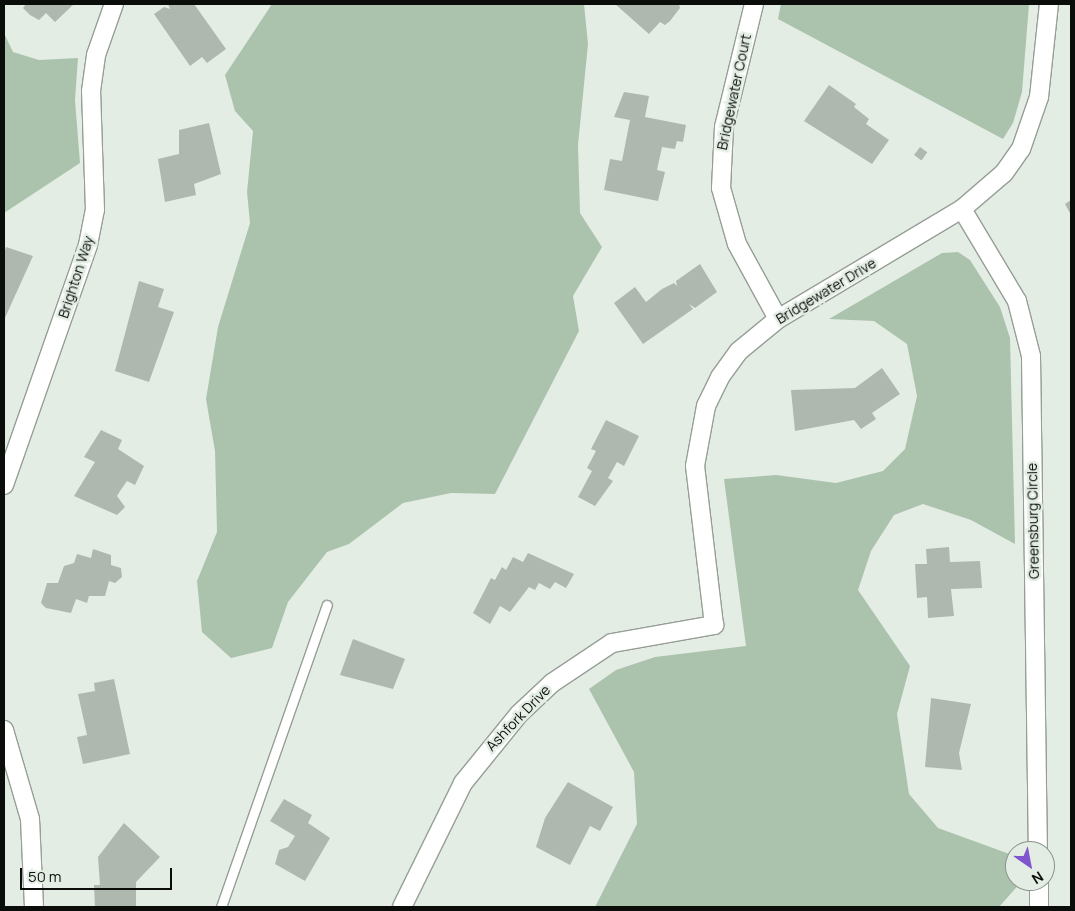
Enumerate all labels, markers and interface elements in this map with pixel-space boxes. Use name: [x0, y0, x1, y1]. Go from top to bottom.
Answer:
street label: Bridgewater Court: [714, 32, 754, 152]
street label: Brighton Way: [55, 234, 97, 320]
street label: Bridgewater Drive: [773, 255, 879, 327]
street label: Greensburg Circle: [1024, 463, 1042, 579]
street label: Ashfork Drive: [482, 682, 554, 754]
north arrow: [1005, 841, 1055, 891]
scale bar: [22, 858, 175, 890]
text: 50 m: [28, 866, 62, 887]
text: N: [1029, 867, 1047, 889]

